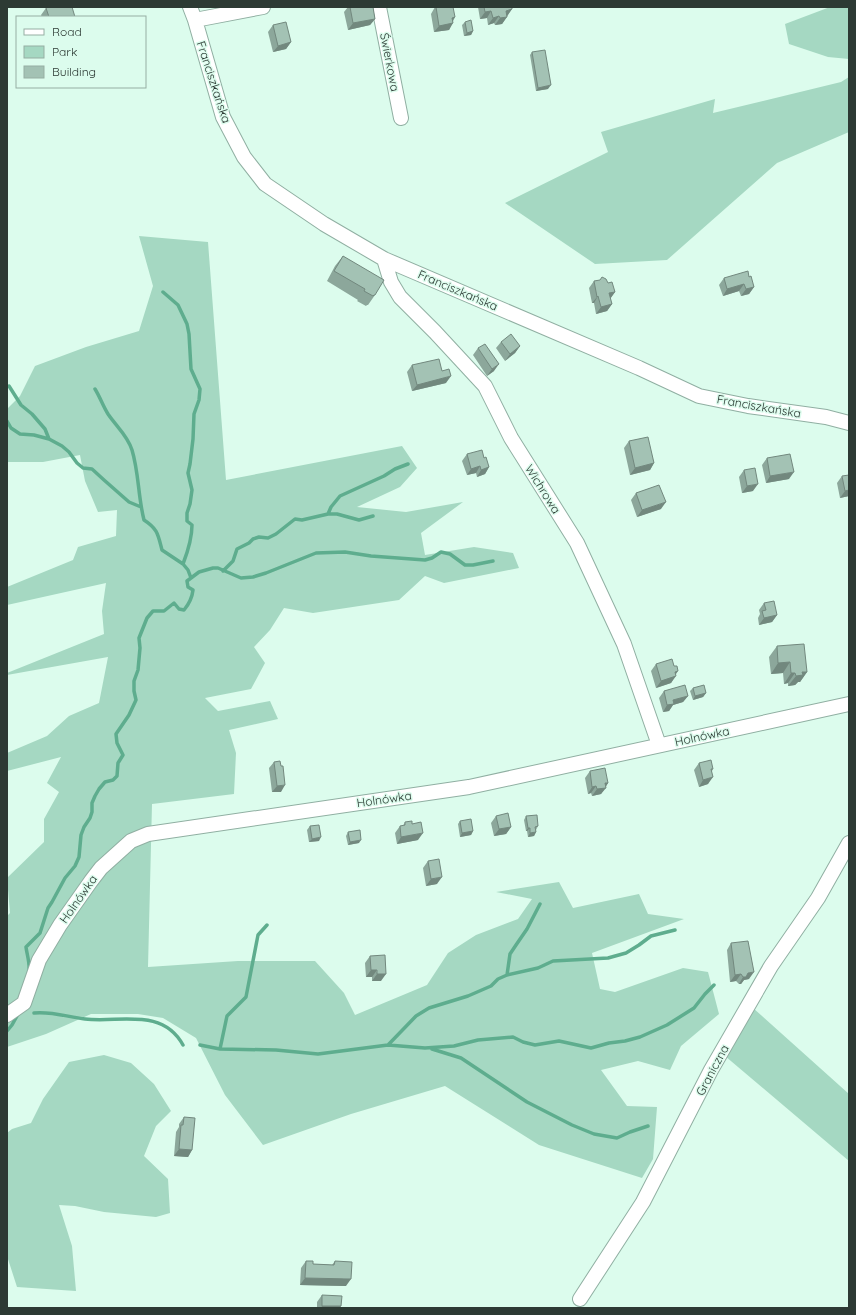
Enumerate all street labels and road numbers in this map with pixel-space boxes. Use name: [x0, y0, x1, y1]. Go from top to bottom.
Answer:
street label: Świerkowa: [377, 31, 403, 93]
street label: Franciszkańska: [194, 39, 234, 125]
street label: Franciszkańska: [416, 266, 500, 314]
street label: Franciszkańska: [716, 391, 802, 421]
street label: Wichrowa: [522, 462, 564, 516]
street label: Holnówka: [673, 723, 731, 749]
street label: Holnówka: [355, 788, 413, 810]
street label: Holnówka: [56, 872, 100, 926]
street label: Graniczna: [692, 1042, 732, 1098]

